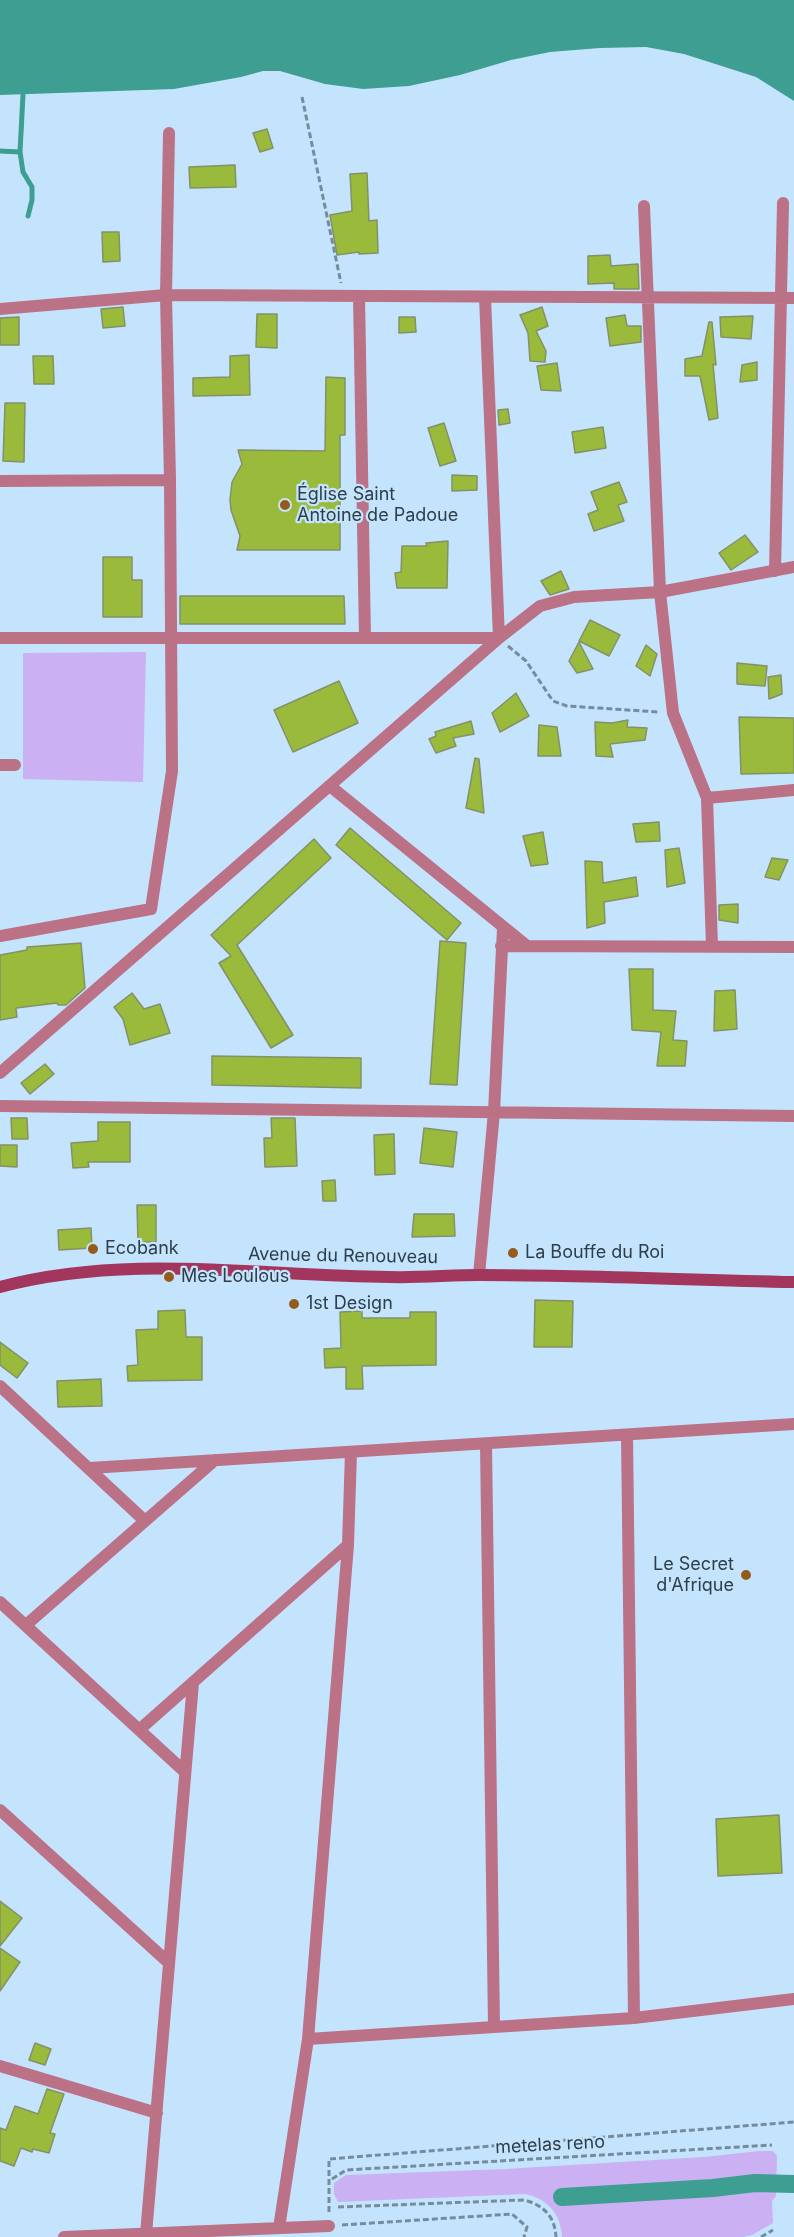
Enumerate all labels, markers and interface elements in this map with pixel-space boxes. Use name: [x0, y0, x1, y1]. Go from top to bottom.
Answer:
place label: Église Saint Antoine de Padoue: [297, 484, 458, 526]
marker: Église Saint Antoine de Padoue: [278, 498, 292, 512]
place label: Ecobank: [105, 1238, 179, 1260]
marker: Ecobank: [86, 1242, 100, 1256]
place label: La Bouffe du Roi: [525, 1242, 664, 1264]
street label: Avenue du Renouveau: [248, 1244, 438, 1268]
marker: La Bouffe du Roi: [506, 1246, 520, 1260]
place label: Mes Loulous: [181, 1266, 289, 1288]
marker: Mes Loulous: [162, 1270, 176, 1284]
place label: 1st Design: [306, 1293, 393, 1315]
marker: 1st Design: [287, 1297, 301, 1311]
place label: Le Secret d'Afrique: [653, 1554, 734, 1596]
marker: Le Secret d'Afrique: [739, 1568, 753, 1582]
street label: metelas reno: [495, 2131, 605, 2159]

